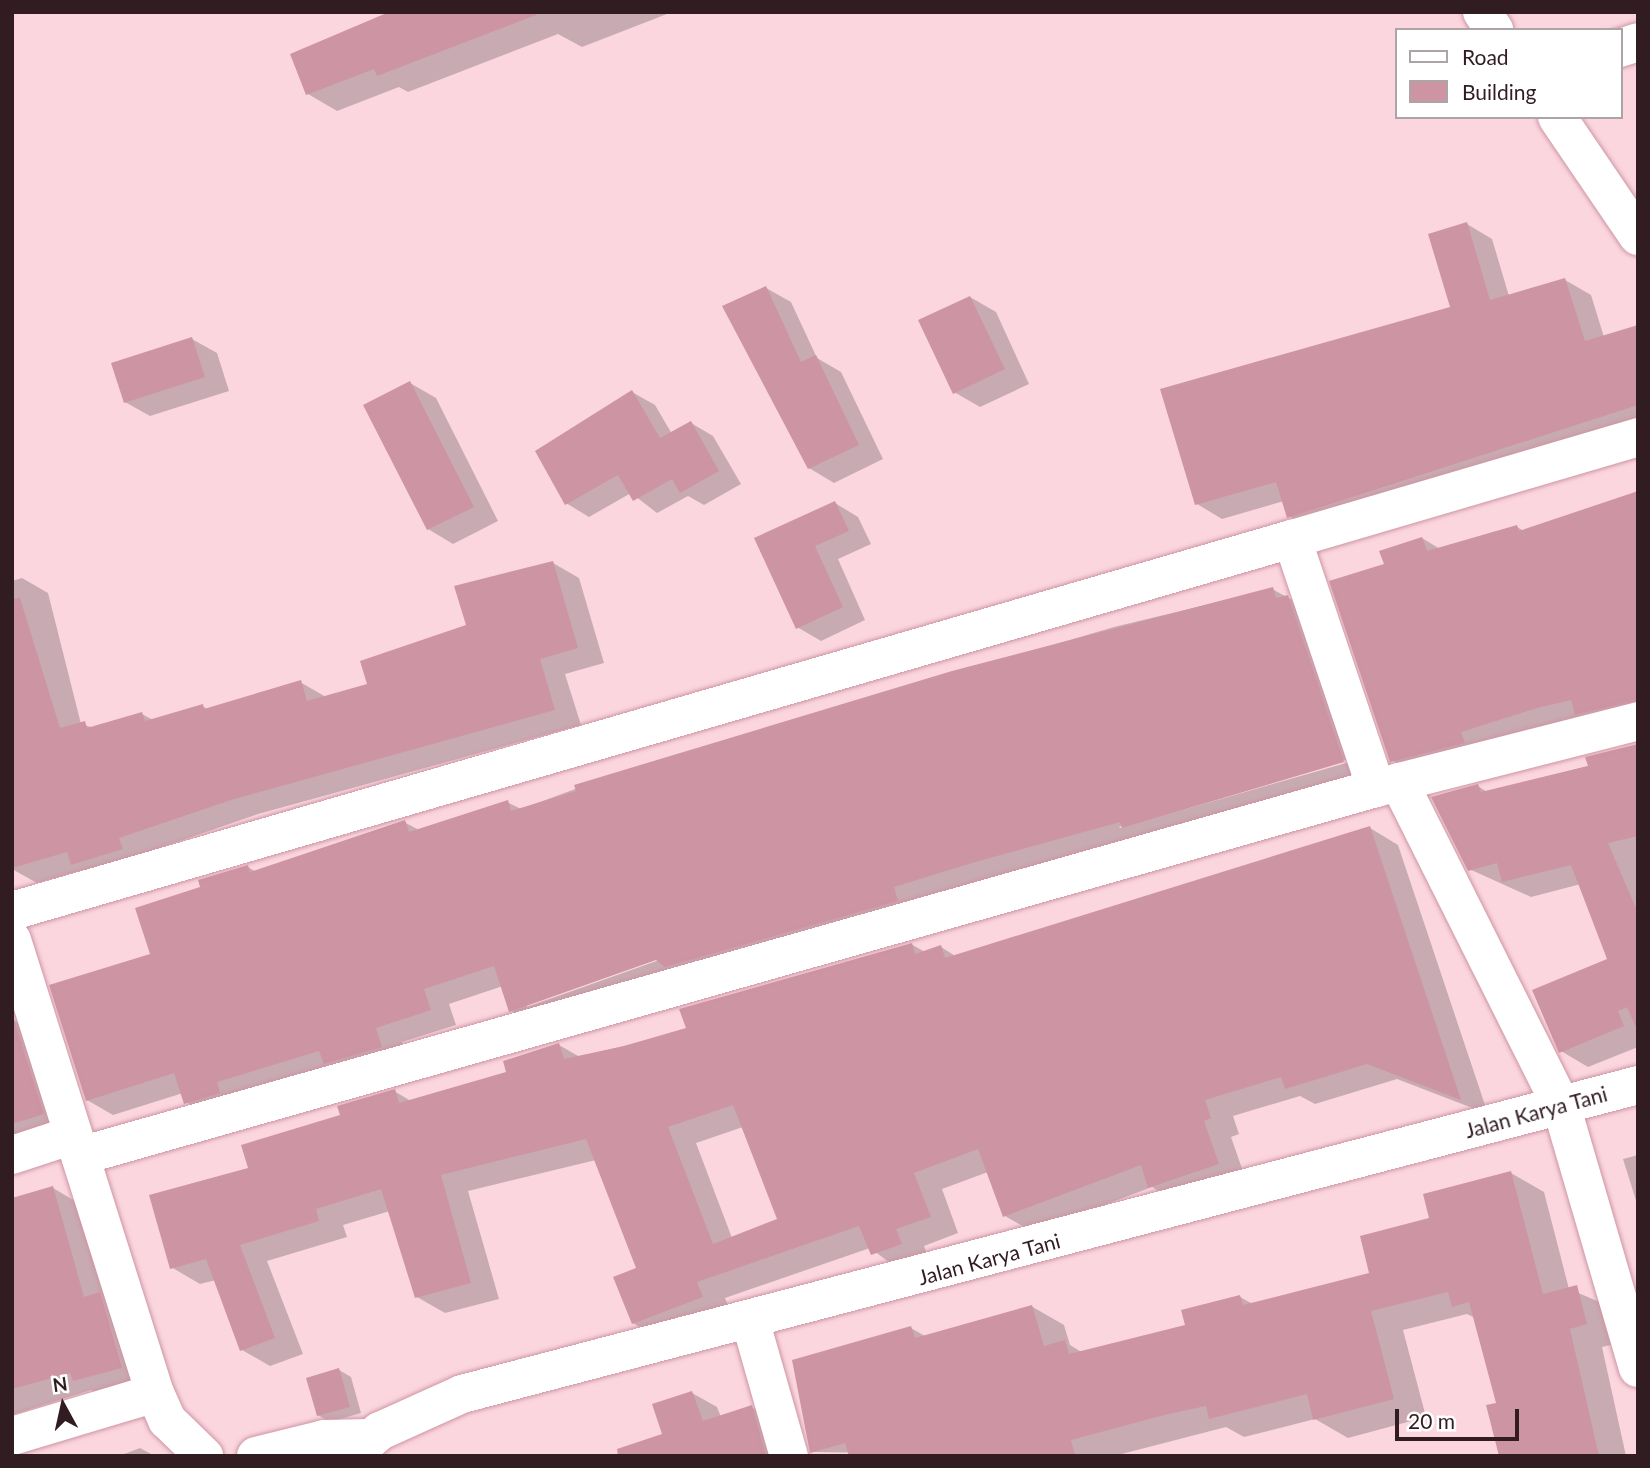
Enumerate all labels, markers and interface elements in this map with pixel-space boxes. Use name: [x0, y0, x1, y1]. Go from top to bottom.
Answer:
legend: [1394, 28, 1622, 119]
text: Road: [1462, 44, 1509, 69]
text: Building: [1462, 79, 1537, 104]
street label: Jalan Karya Tani: [1462, 1081, 1610, 1143]
street label: Jalan Karya Tani: [915, 1228, 1063, 1290]
north arrow: [28, 1370, 98, 1440]
text: N: [51, 1371, 69, 1396]
scale bar: [1398, 1394, 1522, 1438]
text: 20 m: [1408, 1408, 1455, 1433]

